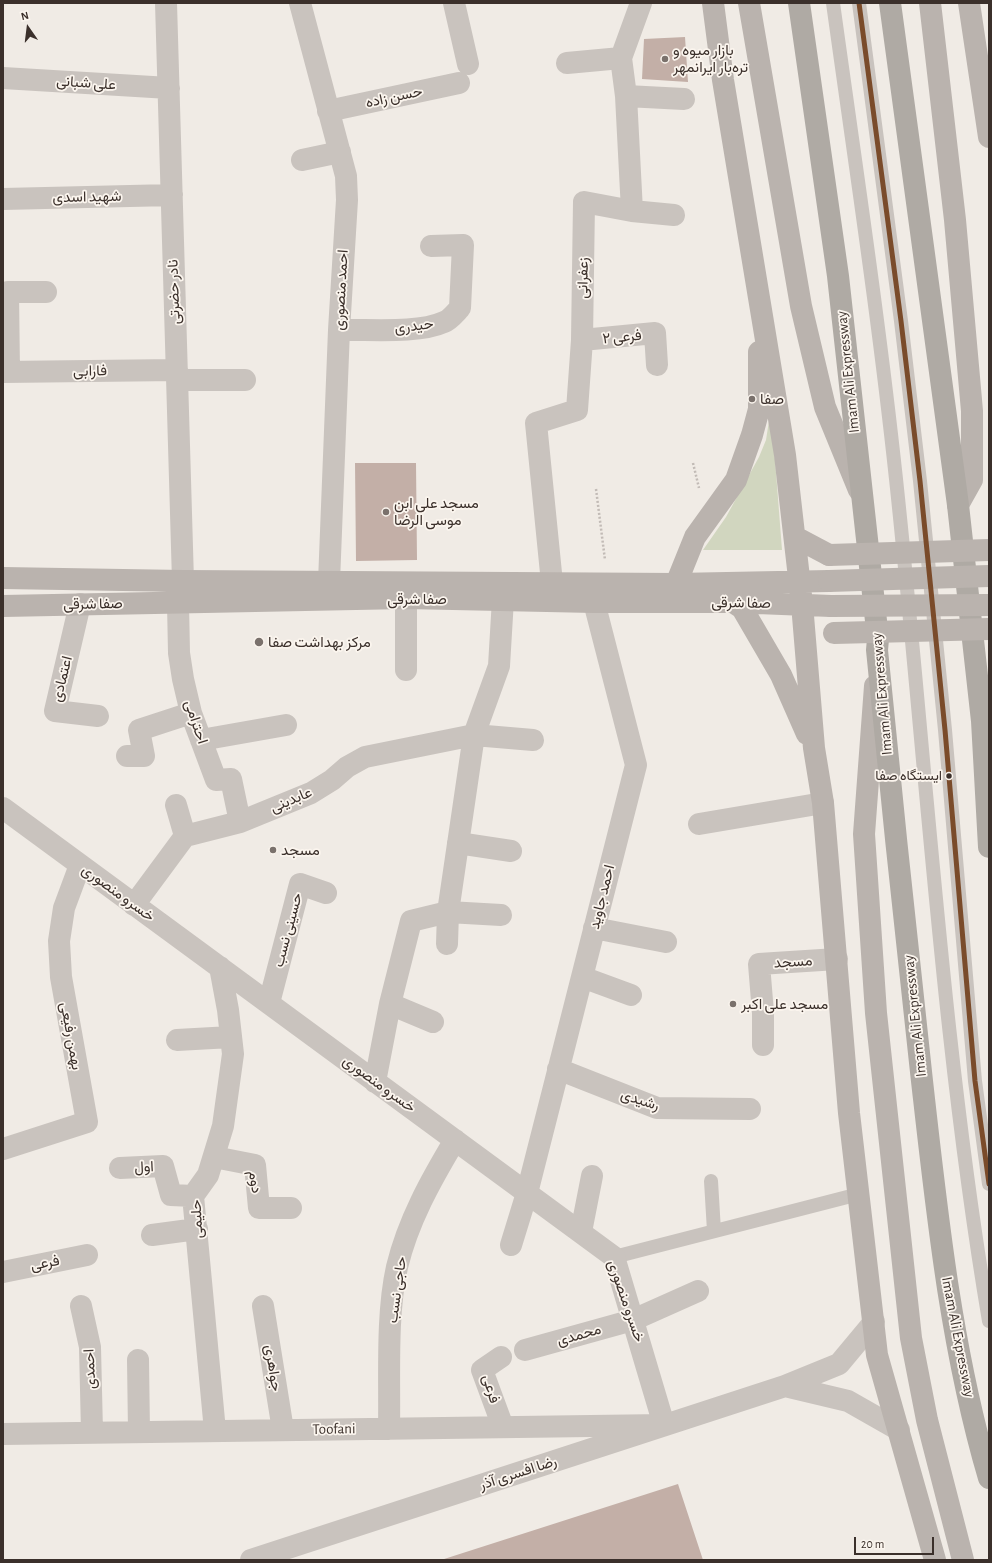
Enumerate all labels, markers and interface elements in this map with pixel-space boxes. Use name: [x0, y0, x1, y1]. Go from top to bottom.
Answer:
north arrow: [8, 8, 48, 48]
text: N: [20, 10, 30, 22]
place label: بازار میوه و تره‌بار ایرانمهر: [673, 41, 748, 76]
marker: بازار میوه و تره‌بار ایرانمهر: [660, 54, 670, 64]
street label: علی شبانی: [56, 72, 116, 94]
street label: حسن زاده: [364, 82, 424, 112]
street label: شهید اسدی: [52, 187, 122, 207]
street label: احمد منصوری: [330, 249, 352, 331]
street label: زعفرانی: [574, 257, 592, 299]
street label: نادر حضرتی: [164, 259, 184, 325]
street label: Imam Ali Expressway: [833, 310, 863, 434]
street label: حیدری: [393, 315, 435, 337]
street label: فرعی ۲: [601, 326, 643, 348]
street label: فارابی: [73, 362, 107, 380]
place label: صفا: [760, 390, 784, 408]
marker: صفا: [747, 394, 757, 404]
place label: مسجد علی ابن موسی الرضا: [394, 494, 479, 529]
marker: مسجد علی ابن موسی الرضا: [381, 507, 391, 517]
street label: صفا شرقی: [387, 590, 447, 608]
street label: صفا شرقی: [711, 593, 771, 613]
street label: صفا شرقی: [63, 594, 123, 614]
street label: Imam Ali Expressway: [868, 632, 896, 756]
place label: مرکز بهداشت صفا: [268, 633, 371, 651]
marker: مرکز بهداشت صفا: [253, 636, 265, 648]
street label: اعتمادی: [48, 654, 76, 704]
street label: احترامی: [180, 698, 212, 746]
place label: ایستگاه صفا: [875, 768, 942, 784]
marker: ایستگاه صفا: [944, 771, 954, 781]
street label: عابدینی: [267, 783, 315, 817]
place label: مسجد: [281, 841, 320, 859]
marker: مسجد: [268, 845, 278, 855]
street label: خسرو منصوری: [78, 861, 158, 925]
street label: احمد جاوید: [585, 863, 619, 931]
street label: حسینی نسب: [269, 891, 307, 969]
street label: مسجد: [773, 952, 813, 972]
street label: Imam Ali Expressway: [900, 954, 930, 1078]
place label: مسجد علی اکبر: [741, 995, 828, 1013]
marker: مسجد علی اکبر: [728, 999, 738, 1009]
street label: بهمن رفیعی: [56, 1001, 86, 1071]
street label: خسرو منصوری: [339, 1052, 419, 1116]
street label: رشیدی: [618, 1085, 662, 1115]
street label: اول: [134, 1157, 154, 1177]
street label: دوم: [244, 1169, 266, 1195]
street label: حلیمی: [187, 1199, 207, 1239]
street label: فرعی: [29, 1251, 61, 1275]
street label: حاجی نسب: [383, 1256, 411, 1324]
street label: خسرو منصوری: [604, 1258, 648, 1344]
street label: Imam Ali Expressway: [937, 1275, 979, 1399]
street label: محمدی: [555, 1320, 603, 1350]
street label: جواهری: [260, 1343, 286, 1393]
street label: احمدی: [80, 1348, 100, 1390]
street label: فرعی: [478, 1373, 504, 1405]
street label: Toofani: [312, 1420, 356, 1438]
street label: رضا افسری آذر: [477, 1452, 559, 1494]
scale bar: [856, 1529, 936, 1555]
text: 20 m: [861, 1538, 884, 1550]

